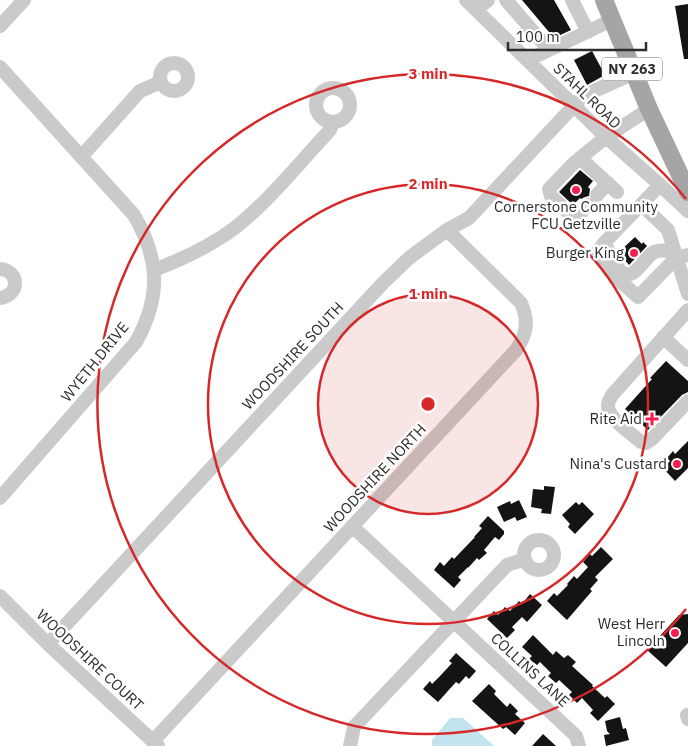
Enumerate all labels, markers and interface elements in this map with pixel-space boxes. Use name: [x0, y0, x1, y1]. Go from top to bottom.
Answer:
scale bar: [508, 20, 646, 52]
text: 100 m: [516, 27, 560, 46]
road number: NY 263: [602, 58, 662, 80]
street label: STAHL ROAD: [549, 59, 625, 133]
text: 3 min: [408, 64, 448, 83]
text: 2 min: [408, 174, 448, 193]
marker: Cornerstone Community FCU Getzville: [570, 184, 582, 196]
place label: Cornerstone Community FCU Getzville: [494, 197, 659, 233]
place label: Burger King: [546, 243, 624, 262]
marker: Burger King: [628, 247, 640, 259]
text: 1 min: [408, 284, 448, 303]
street label: WOODSHIRE SOUTH: [238, 298, 348, 414]
street label: WYETH DRIVE: [57, 318, 133, 405]
centre of rings: [419, 395, 437, 413]
place label: Rite Aid: [590, 409, 642, 428]
marker: Rite Aid: [646, 413, 658, 425]
street label: WOODSHIRE NORTH: [319, 419, 430, 536]
place label: Nina's Custard: [569, 454, 667, 473]
marker: Nina's Custard: [671, 458, 683, 470]
street label: WOODSHIRE COURT: [33, 605, 148, 714]
place label: West Herr Lincoln: [598, 614, 665, 650]
marker: West Herr Lincoln: [669, 627, 681, 639]
street label: COLLINS LANE: [487, 628, 574, 711]

